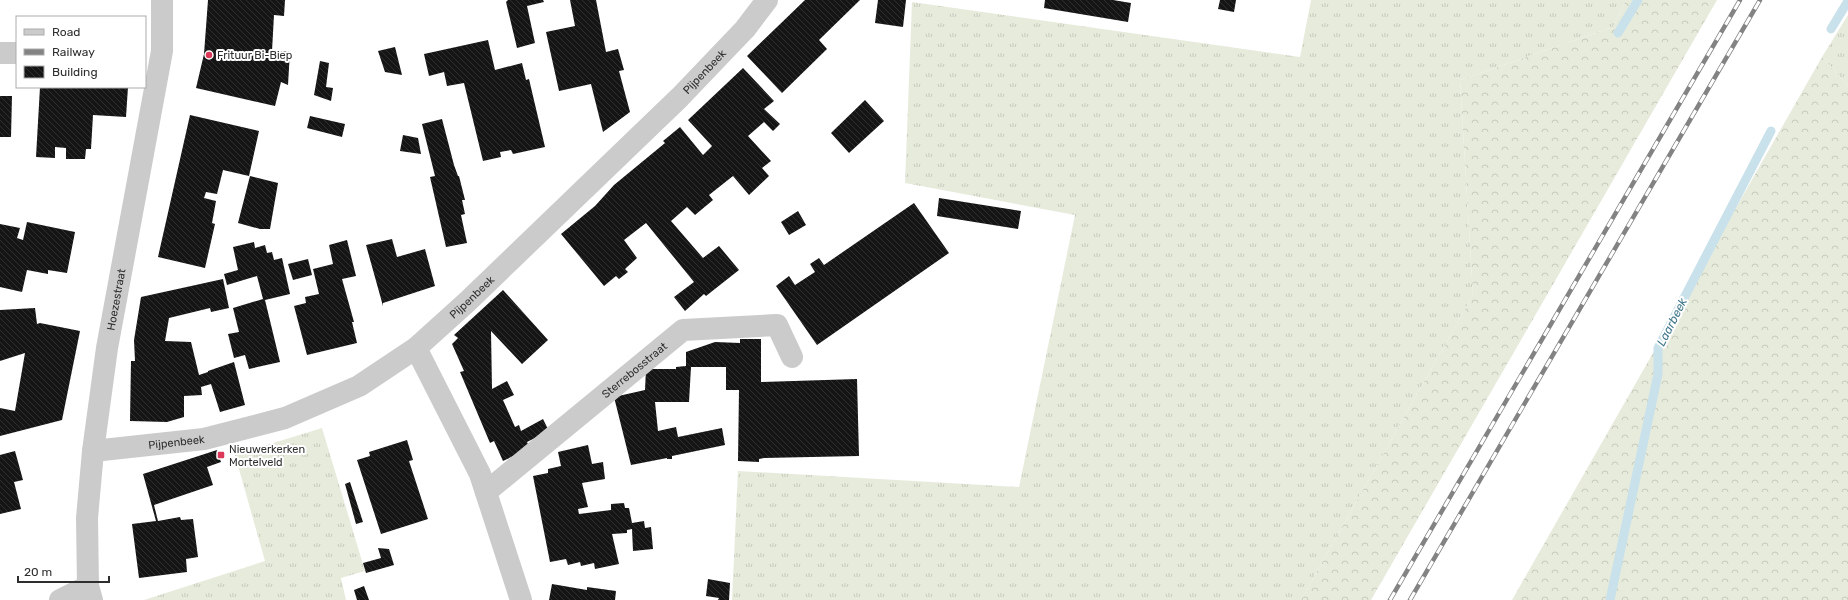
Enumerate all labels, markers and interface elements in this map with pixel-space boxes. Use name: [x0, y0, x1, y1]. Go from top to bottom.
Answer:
legend: [16, 16, 146, 88]
text: Road: [52, 25, 80, 39]
text: Railway: [52, 45, 95, 59]
street label: Pijpenbeek: [680, 47, 729, 97]
place label: Frituur Bi-Biep: [217, 49, 292, 62]
marker: Frituur Bi-Biep: [204, 50, 214, 60]
text: Building: [52, 65, 98, 79]
street label: Hoezestraat: [104, 267, 129, 332]
street label: Pijpenbeek: [447, 273, 497, 322]
water label: Laarbeek: [1654, 295, 1690, 348]
street label: Sterrebosstraat: [599, 339, 670, 401]
street label: Pijpenbeek: [148, 433, 206, 452]
place label: Nieuwerkerken Mortelveld: [229, 443, 305, 469]
marker: Nieuwerkerken Mortelveld: [216, 450, 226, 460]
scale bar: [18, 558, 109, 584]
text: 20 m: [24, 565, 52, 579]

